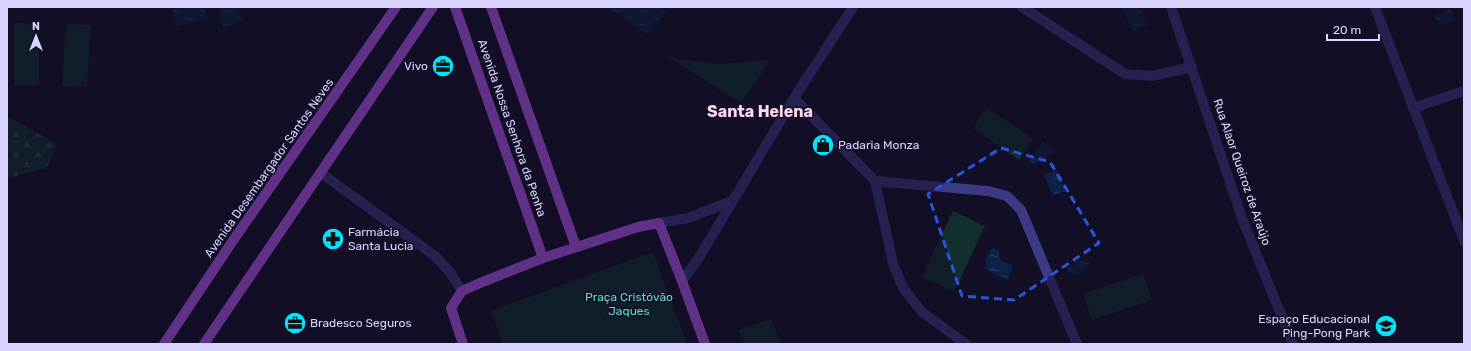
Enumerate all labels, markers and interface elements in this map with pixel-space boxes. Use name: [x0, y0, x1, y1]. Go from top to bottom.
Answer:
north arrow: [16, 16, 56, 56]
scale bar: [1327, 16, 1379, 42]
text: N: [32, 20, 40, 33]
text: 20 m: [1333, 23, 1361, 37]
street label: Avenida Nossa Senhora da Penha: [475, 37, 549, 219]
office icon: Vivo: [430, 53, 456, 79]
place label: Vivo: [404, 59, 428, 73]
street label: Avenida Desembargador Santos Neves: [201, 76, 337, 260]
street label: Rua Alaor Queiroz de Araújo: [1210, 97, 1274, 247]
district label: Santa Helena: [707, 102, 813, 121]
shop icon: Padaria Monza: [810, 132, 836, 158]
place label: Padaria Monza: [838, 138, 919, 152]
place label: Farmácia Santa Lucia: [348, 225, 413, 253]
pharmacy icon: Farmácia Santa Lucia: [320, 226, 346, 252]
park label: Praça Cristóvão Jaques: [585, 290, 673, 318]
office icon: Bradesco Seguros: [282, 310, 308, 336]
place label: Espaço Educacional Ping-Pong Park: [1258, 312, 1371, 340]
school or university icon: Espaço Educacional Ping-Pong Park: [1373, 313, 1399, 339]
place label: Bradesco Seguros: [310, 316, 412, 330]

